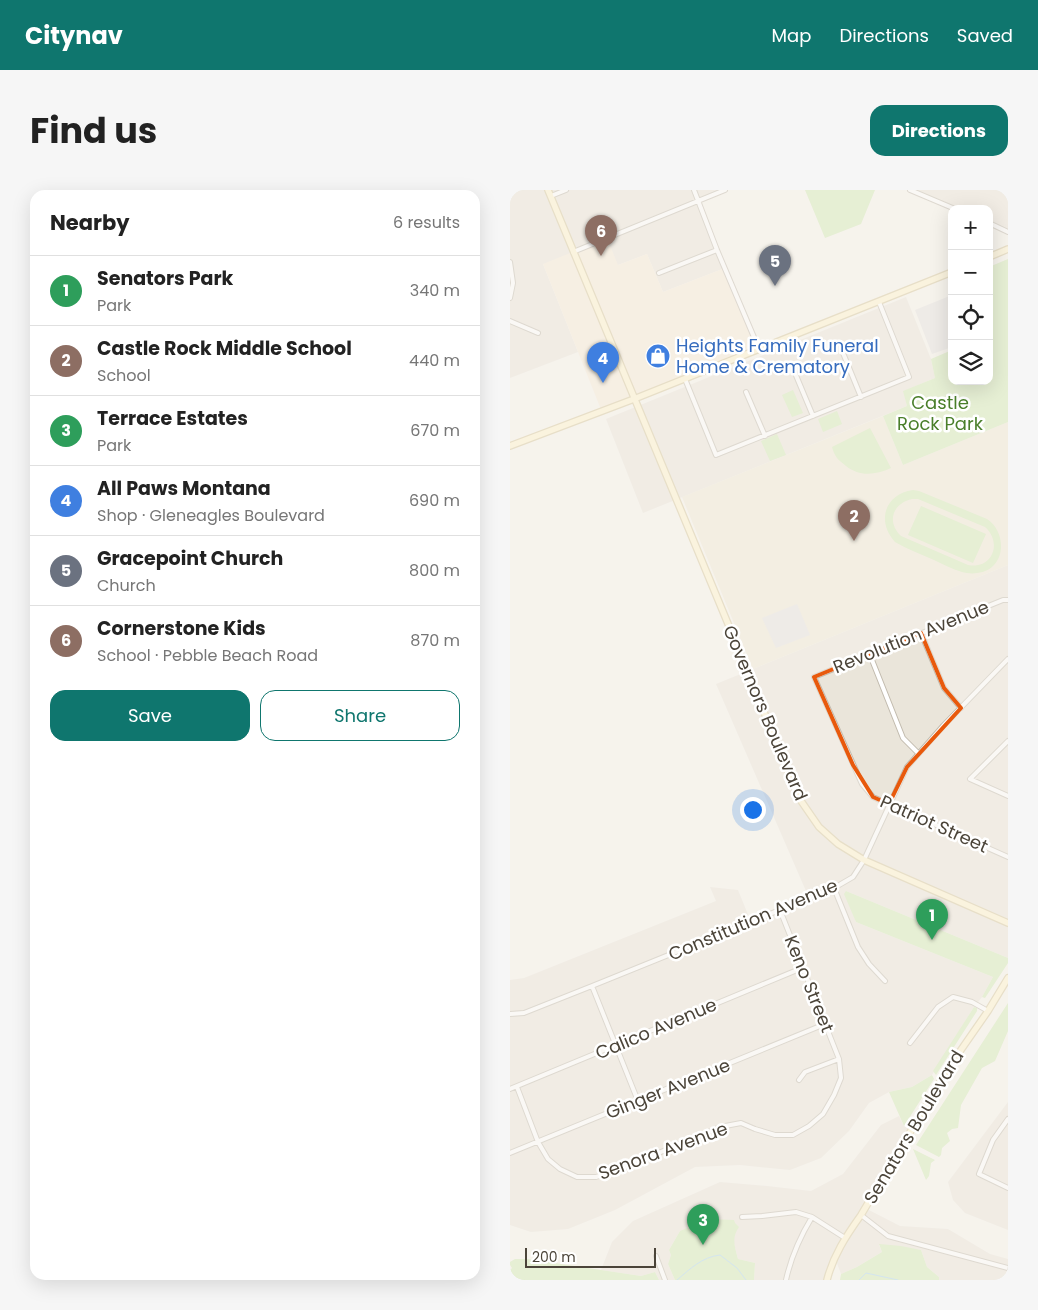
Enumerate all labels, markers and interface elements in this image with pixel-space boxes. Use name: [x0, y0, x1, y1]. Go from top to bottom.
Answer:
text: Citynav: [25, 19, 123, 52]
text: Map: [772, 23, 811, 48]
text: Directions: [839, 23, 929, 48]
text: Saved: [957, 23, 1013, 48]
button: Directions: [870, 105, 1008, 156]
text: Find us: [30, 106, 157, 155]
map controls: [948, 205, 993, 385]
button: +: [948, 205, 993, 250]
text: Nearby: [50, 208, 130, 237]
text: 6 results: [393, 211, 460, 234]
pin: 6: [585, 215, 617, 256]
pin: 5: [759, 245, 791, 286]
button: −: [948, 250, 993, 295]
text: Senators Park: [97, 265, 233, 292]
text: 1: [63, 279, 69, 302]
text: 340 m: [410, 279, 460, 302]
text: Park: [97, 294, 131, 317]
button: locate: [948, 295, 993, 340]
place label: Heights Family Funeral Home & Crematory: [676, 333, 879, 379]
text: Castle Rock Middle School: [97, 335, 352, 362]
button: layers: [948, 340, 993, 385]
pin: 4: [587, 342, 619, 383]
shop icon: Heights Family Funeral Home & Crematory: [645, 343, 671, 369]
text: 2: [61, 349, 71, 372]
text: 440 m: [409, 349, 460, 372]
text: School: [97, 364, 151, 387]
park label: Castle Rock Park: [897, 390, 984, 436]
text: Terrace Estates: [97, 405, 248, 432]
text: 3: [61, 419, 71, 442]
text: 670 m: [410, 419, 460, 442]
text: Park: [97, 434, 131, 457]
text: All Paws Montana: [97, 475, 271, 502]
text: 4: [61, 489, 71, 512]
text: 690 m: [409, 489, 460, 512]
pin: 2: [838, 500, 870, 541]
text: Shop · Gleneagles Boulevard: [97, 504, 325, 527]
text: Gracepoint Church: [97, 545, 283, 572]
text: 5: [61, 559, 71, 582]
text: 800 m: [409, 559, 460, 582]
text: Church: [97, 574, 156, 597]
street label: Revolution Avenue: [829, 594, 992, 679]
text: Cornerstone Kids: [97, 615, 266, 642]
street label: Governors Boulevard: [717, 621, 814, 804]
text: 6: [61, 629, 71, 652]
text: 870 m: [410, 629, 460, 652]
text: School · Pebble Beach Road: [97, 644, 318, 667]
button: Save: [50, 690, 250, 741]
button: Share: [260, 690, 460, 741]
street label: Patriot Street: [876, 789, 992, 859]
your location: [740, 797, 766, 823]
street label: Constitution Avenue: [664, 873, 841, 967]
pin: 1: [916, 899, 948, 940]
street label: Keno Street: [779, 932, 840, 1036]
street label: Calico Avenue: [591, 992, 720, 1065]
street label: Senators Boulevard: [858, 1045, 969, 1208]
street label: Ginger Avenue: [602, 1052, 734, 1125]
street label: Senora Avenue: [595, 1116, 731, 1186]
pin: 3: [687, 1204, 719, 1245]
scale bar: [525, 1245, 656, 1268]
text: 200 m: [532, 1247, 576, 1267]

